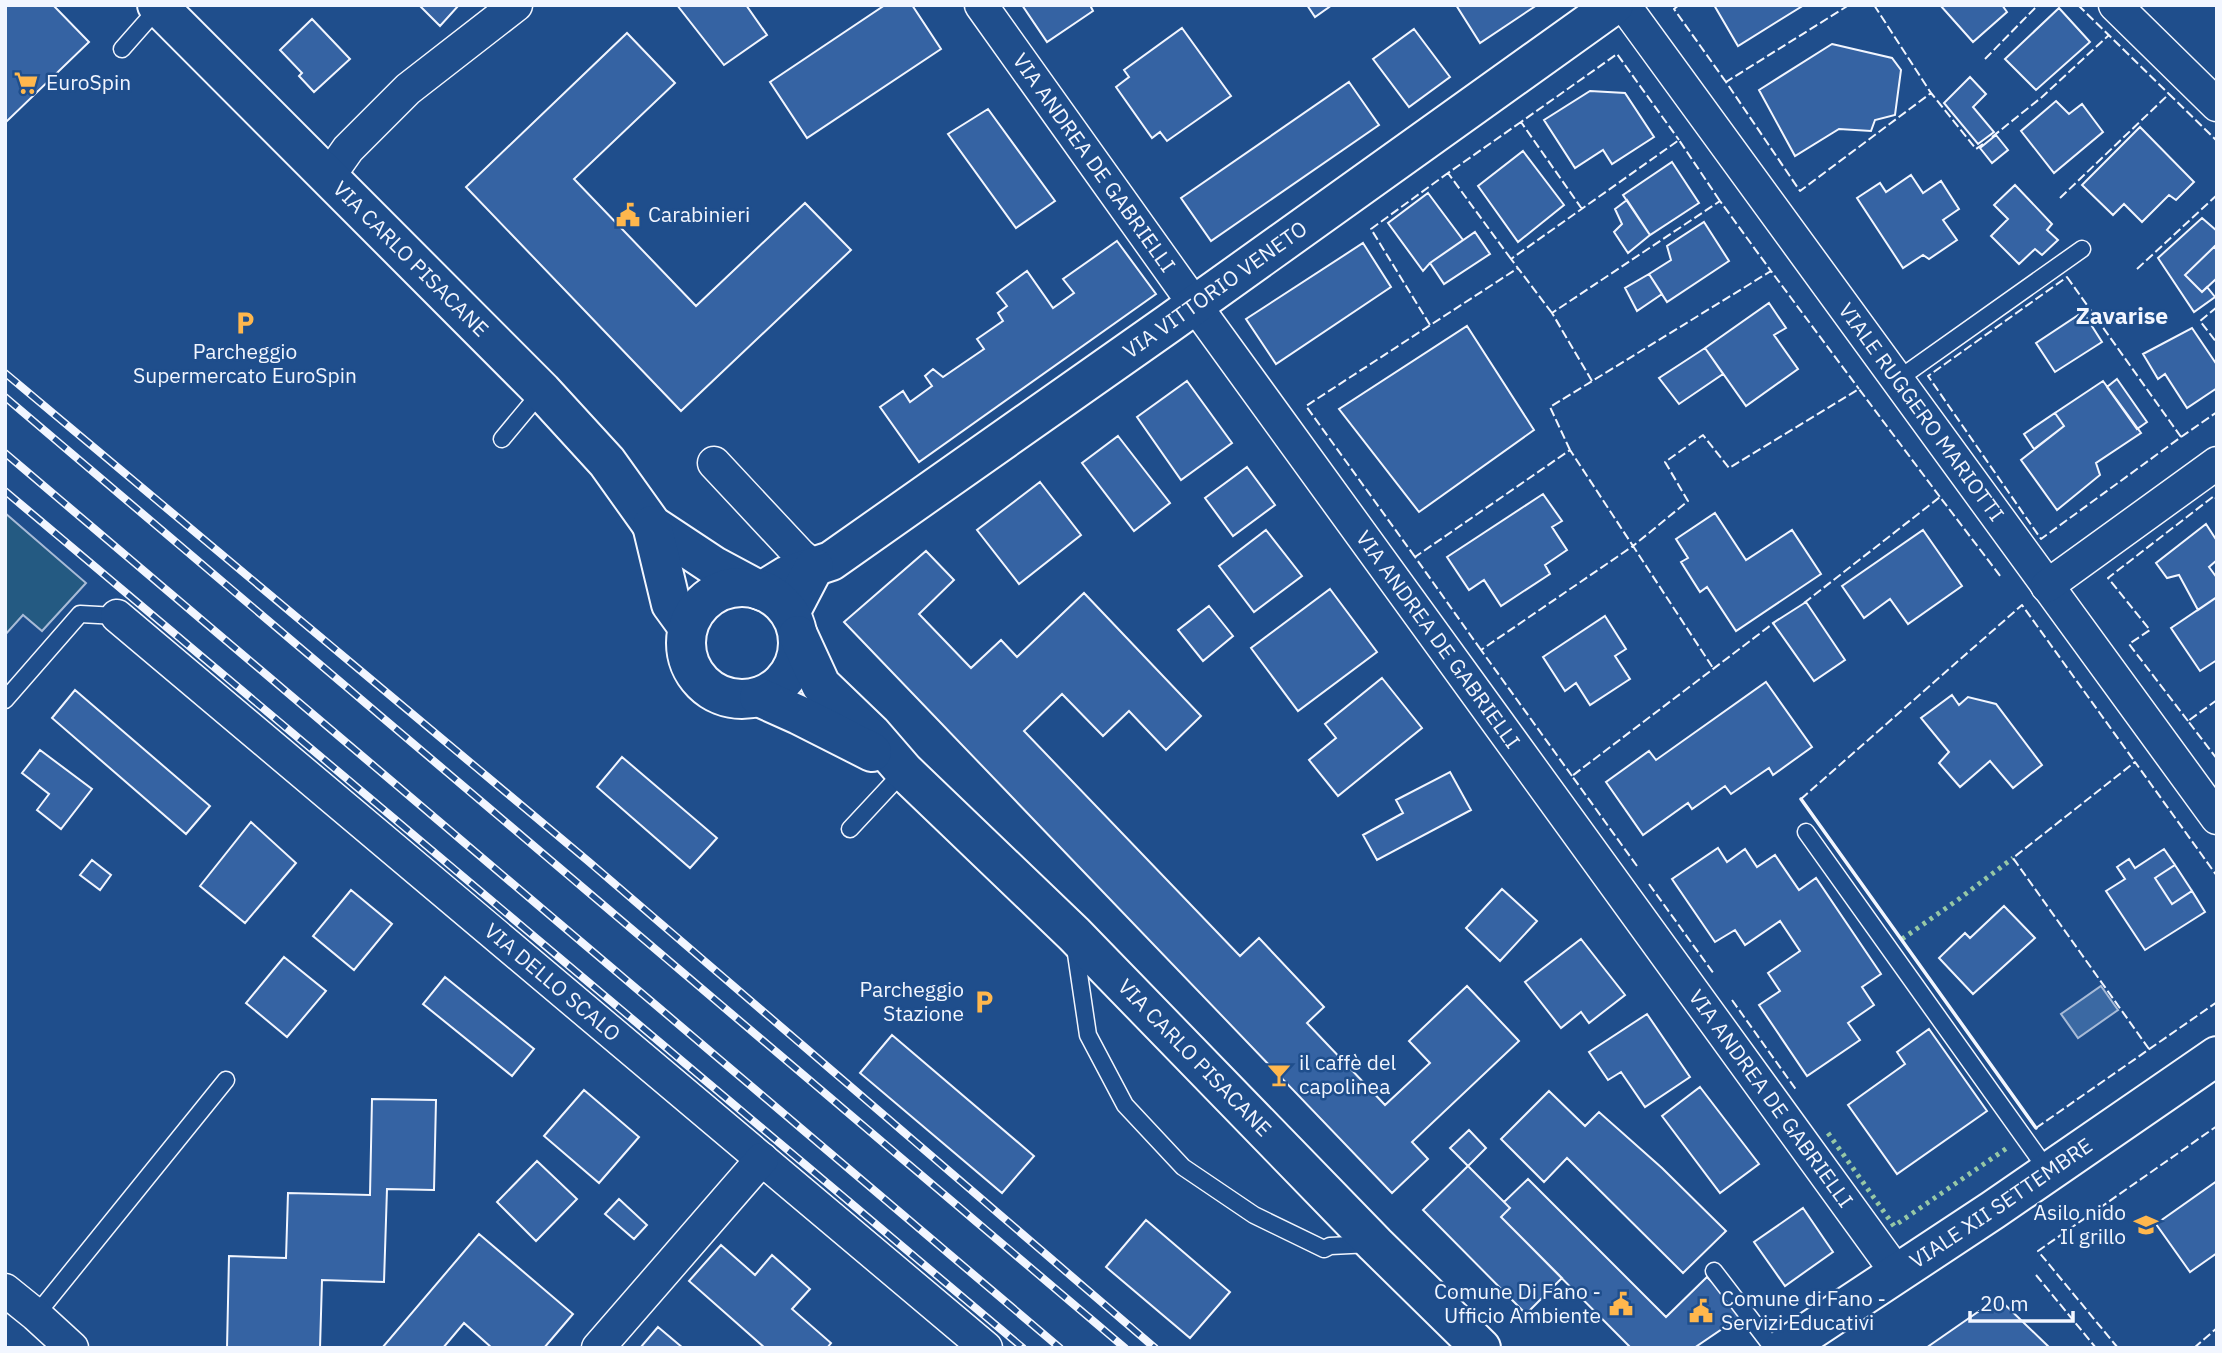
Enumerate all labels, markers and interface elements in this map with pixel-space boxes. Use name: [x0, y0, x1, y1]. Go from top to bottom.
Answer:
street label: VIA ANDREA DE GABRIELLI: [1007, 47, 1182, 277]
place label: EuroSpin: [46, 68, 131, 96]
supermarket icon: EuroSpin: [12, 69, 40, 97]
street label: VIA CARLO PISACANE: [327, 174, 495, 343]
place label: Carabinieri: [648, 200, 750, 228]
public building icon: Carabinieri: [614, 201, 642, 229]
street label: VIA VITTORIO VENETO: [1117, 214, 1312, 364]
street label: VIALE RUGGERO MARIOTTI: [1833, 297, 2011, 527]
district label: Zavarise: [2076, 300, 2168, 330]
parking icon: Parcheggio Supermercato EuroSpin: [231, 309, 259, 337]
place label: Parcheggio Supermercato EuroSpin: [133, 337, 357, 389]
street label: VIA ANDREA DE GABRIELLI: [1350, 525, 1527, 754]
street label: VIA DELLO SCALO: [479, 916, 627, 1047]
street label: VIA CARLO PISACANE: [1112, 972, 1278, 1142]
place label: Parcheggio Stazione: [859, 975, 964, 1027]
street label: VIA ANDREA DE GABRIELLI: [1683, 984, 1860, 1213]
parking icon: Parcheggio Stazione: [970, 988, 998, 1016]
place label: il caffè del capolinea: [1299, 1048, 1396, 1100]
bar icon: il caffè del capolinea: [1265, 1061, 1293, 1089]
street label: VIALE XII SETTEMBRE: [1904, 1131, 2098, 1274]
place label: Asilo nido Il grillo: [2034, 1198, 2126, 1250]
school or university icon: Asilo nido Il grillo: [2132, 1211, 2160, 1239]
place label: Comune Di Fano - Ufficio Ambiente: [1434, 1277, 1601, 1329]
scale bar: [1970, 1280, 2073, 1324]
place label: Comune di Fano - Servizi Educativi: [1721, 1284, 1886, 1336]
text: 20 m: [1980, 1289, 2029, 1317]
public building icon: Comune Di Fano - Ufficio Ambiente: [1607, 1290, 1635, 1318]
public building icon: Comune di Fano - Servizi Educativi: [1687, 1297, 1715, 1325]

